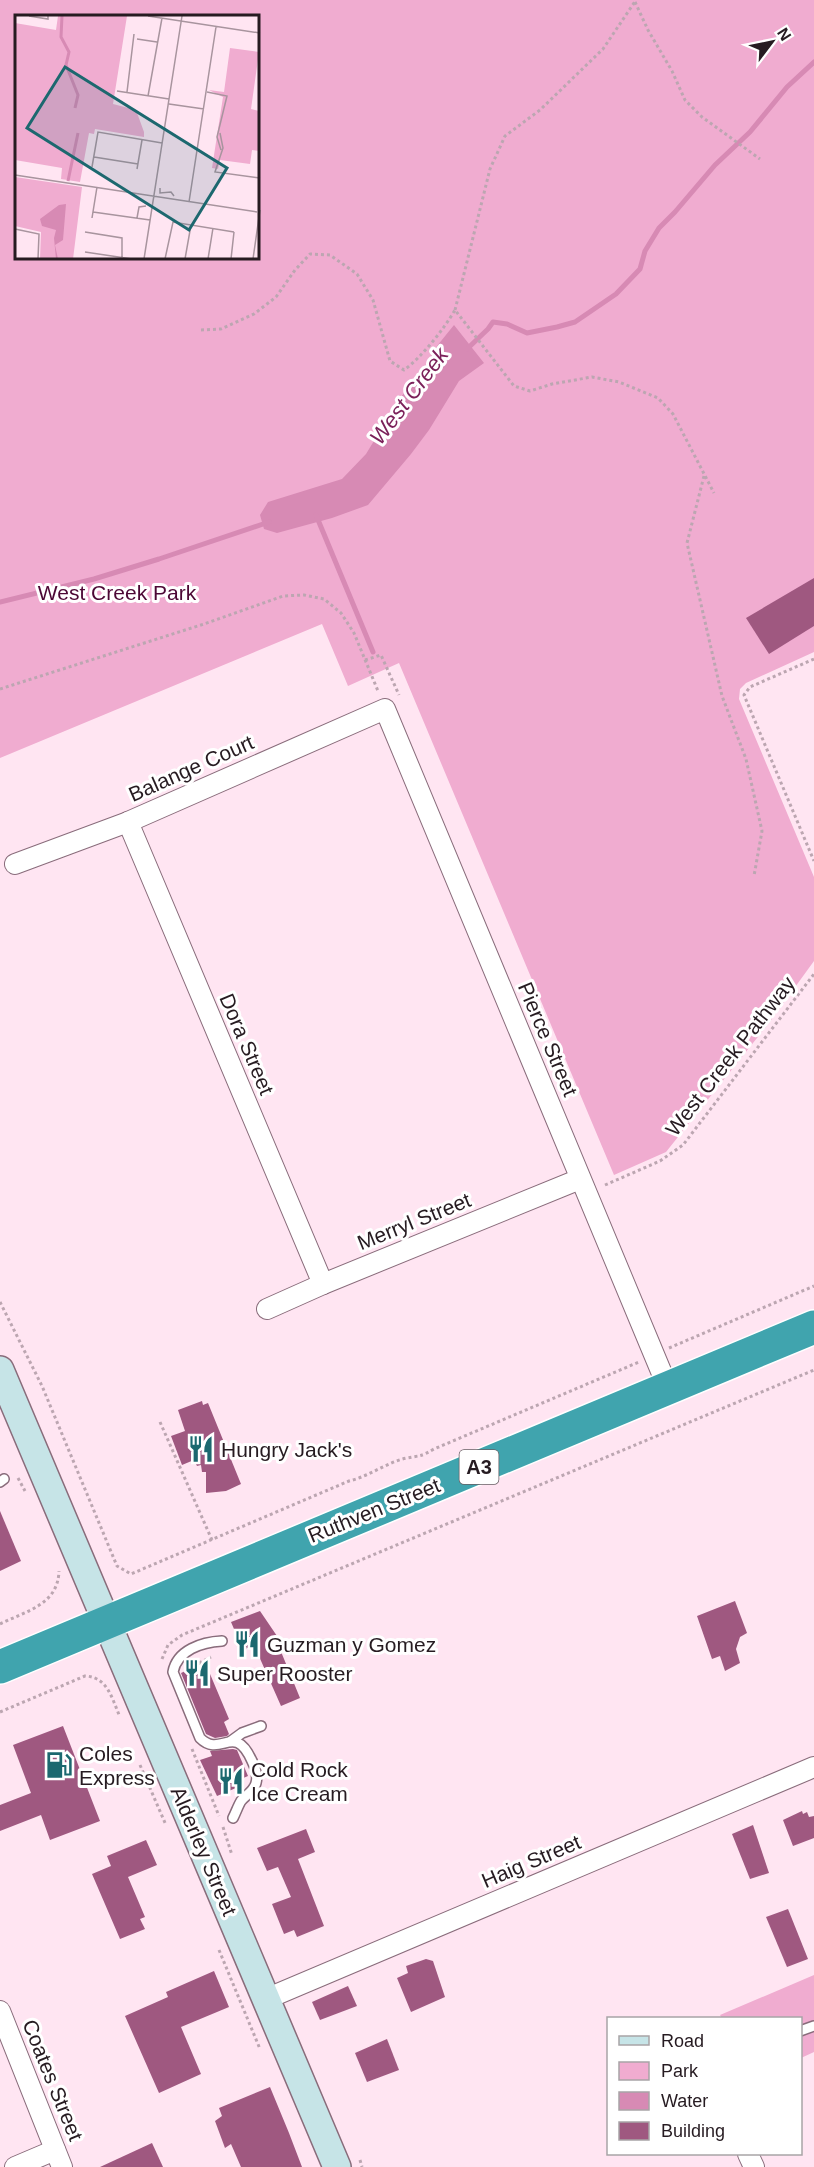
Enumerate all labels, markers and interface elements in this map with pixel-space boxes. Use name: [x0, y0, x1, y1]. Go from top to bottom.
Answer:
north arrow: [742, 12, 802, 72]
inset map: [15, 15, 260, 260]
text: N: [774, 25, 795, 44]
water label: West Creek: [365, 342, 454, 449]
park label: West Creek Park: [38, 581, 197, 604]
street label: Balange Court: [125, 730, 257, 806]
street label: West Creek Pathway: [661, 971, 800, 1140]
street label: Pierce Street: [514, 979, 582, 1100]
street label: Dora Street: [215, 990, 279, 1098]
street label: Merryl Street: [354, 1188, 474, 1254]
restaurant icon: Hungry Jack's: [186, 1434, 216, 1464]
place label: Hungry Jack's: [221, 1438, 352, 1461]
road number: A3: [460, 1450, 498, 1484]
street label: Ruthven Street: [305, 1473, 443, 1547]
restaurant icon: Guzman y Gomez: [232, 1629, 262, 1659]
place label: Guzman y Gomez: [267, 1633, 436, 1656]
restaurant icon: Super Rooster: [182, 1658, 212, 1688]
place label: Super Rooster: [217, 1662, 352, 1685]
place label: Coles Express: [79, 1742, 155, 1789]
fuel station icon: Coles Express: [44, 1750, 74, 1780]
place label: Cold Rock Ice Cream: [251, 1758, 348, 1805]
restaurant icon: Cold Rock Ice Cream: [216, 1766, 246, 1796]
street label: Alderley Street: [167, 1783, 242, 1919]
street label: Haig Street: [478, 1830, 584, 1892]
street label: Coates Street: [18, 2016, 88, 2144]
legend: [607, 2017, 802, 2155]
text: Road: [661, 2031, 704, 2051]
text: Park: [661, 2061, 699, 2081]
text: Water: [661, 2091, 708, 2111]
text: Building: [661, 2121, 725, 2141]

